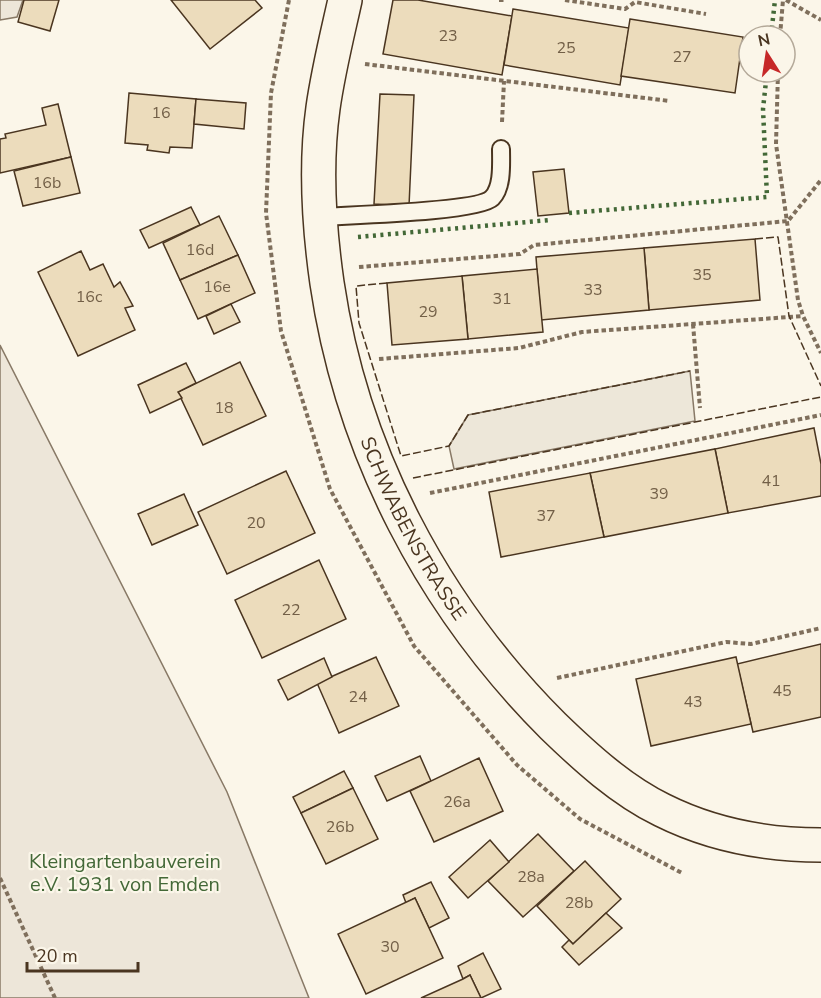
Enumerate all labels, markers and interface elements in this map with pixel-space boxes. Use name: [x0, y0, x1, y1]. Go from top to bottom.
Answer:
north arrow: [737, 24, 797, 84]
house number: 23: [438, 25, 458, 47]
text: N: [756, 28, 772, 52]
house number: 25: [556, 37, 576, 59]
house number: 27: [672, 46, 692, 68]
house number: 16: [151, 102, 171, 124]
house number: 16b: [33, 172, 61, 194]
house number: 16d: [186, 239, 214, 261]
house number: 35: [692, 264, 712, 286]
house number: 16e: [203, 276, 231, 298]
house number: 33: [583, 279, 603, 301]
house number: 16c: [76, 286, 103, 308]
house number: 31: [492, 288, 512, 310]
house number: 29: [418, 301, 438, 323]
house number: 18: [214, 397, 234, 419]
street label: SCHWABENSTRASSE: [354, 433, 473, 626]
house number: 41: [761, 470, 781, 492]
house number: 39: [649, 483, 669, 505]
house number: 37: [536, 505, 556, 527]
house number: 20: [246, 512, 266, 534]
house number: 22: [281, 599, 301, 621]
house number: 45: [772, 680, 792, 702]
house number: 24: [348, 686, 368, 708]
house number: 43: [683, 691, 703, 713]
house number: 26a: [443, 791, 471, 813]
house number: 26b: [326, 816, 354, 838]
park label: Kleingartenbauverein e.V. 1931 von Emden: [29, 848, 221, 898]
house number: 28a: [517, 866, 545, 888]
house number: 28b: [565, 892, 593, 914]
scale bar: [27, 935, 138, 973]
house number: 30: [380, 936, 400, 958]
text: 20 m: [36, 944, 78, 968]

